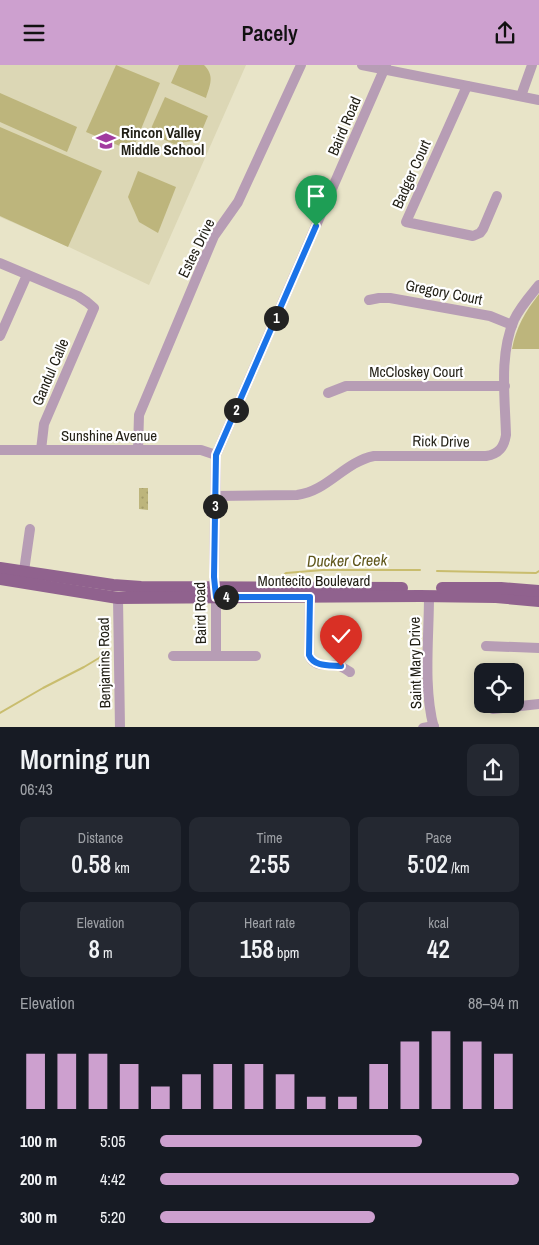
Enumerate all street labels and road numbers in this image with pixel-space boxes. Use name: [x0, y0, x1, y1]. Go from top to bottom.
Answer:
street label: Baird Road: [322, 93, 366, 159]
street label: Badger Court: [387, 136, 436, 212]
street label: Estes Drive: [173, 215, 219, 281]
street label: Gregory Court: [404, 274, 485, 310]
street label: Gandul Calle: [26, 335, 74, 409]
street label: McCloskey Court: [369, 361, 463, 382]
street label: Sunshine Avenue: [61, 425, 157, 446]
street label: Rick Drive: [412, 430, 470, 452]
street label: Montecito Boulevard: [258, 570, 370, 591]
street label: Baird Road: [189, 582, 211, 644]
street label: Benjamins Road: [93, 617, 115, 709]
street label: Saint Mary Drive: [404, 617, 426, 709]

